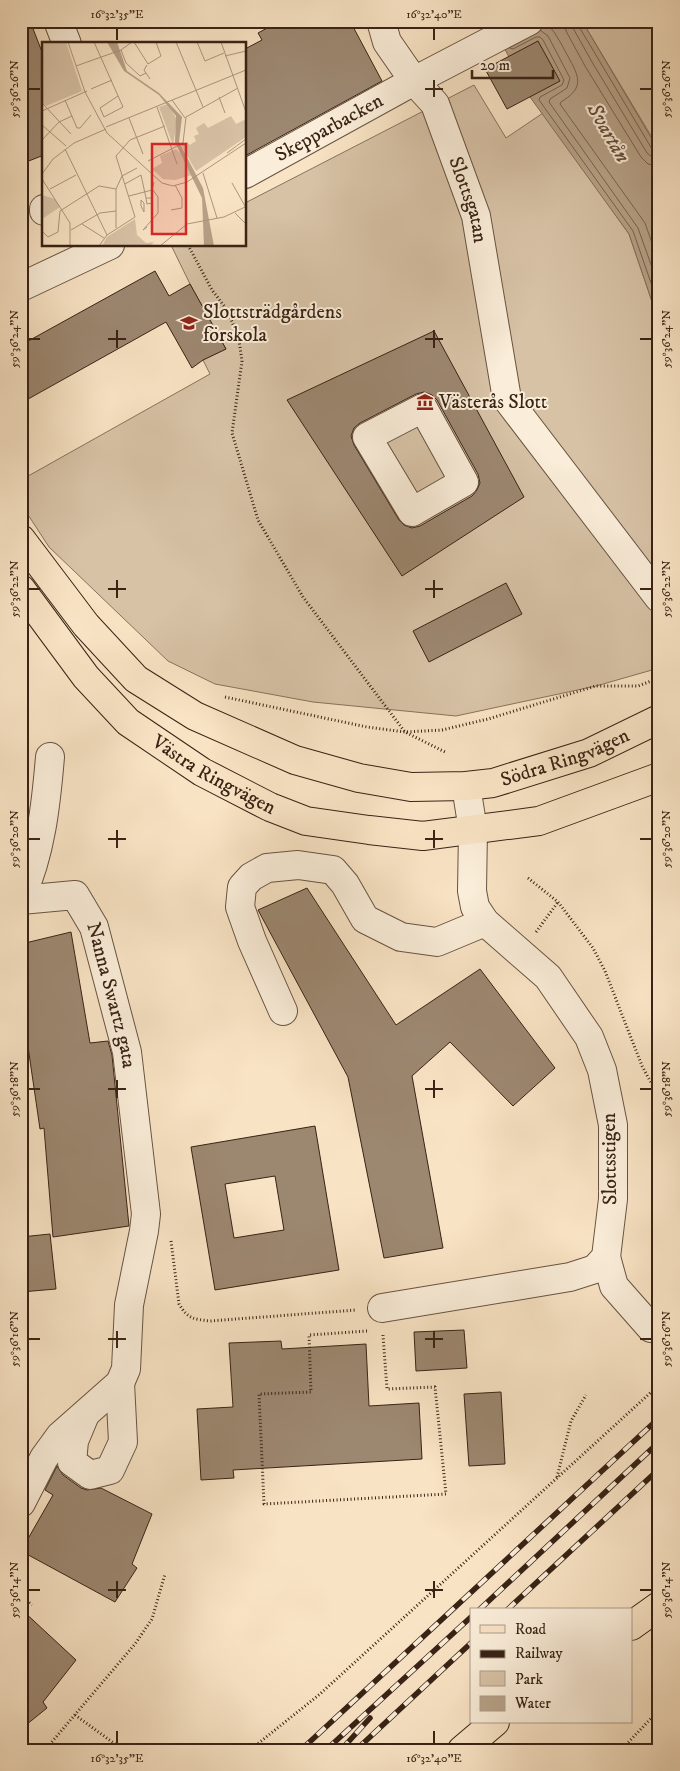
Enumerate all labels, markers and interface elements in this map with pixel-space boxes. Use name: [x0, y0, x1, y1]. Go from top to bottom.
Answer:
text: 16°32'35"E: [91, 7, 144, 22]
text: 16°32'40"E: [406, 7, 462, 22]
inset map: [42, 42, 246, 246]
scale bar: [472, 48, 554, 80]
text: 20 m: [480, 56, 510, 75]
text: 59°36'26"N: [7, 60, 22, 118]
text: 59°36'26"N: [659, 60, 674, 118]
street label: Skepparbacken: [271, 88, 388, 167]
water label: Svartån: [580, 98, 636, 168]
street label: Slottsgatan: [443, 153, 493, 245]
place label: Slottsträdgårdens förskola: [203, 300, 342, 348]
text: 59°36'24"N: [7, 310, 22, 368]
text: 59°36'24"N: [659, 310, 674, 368]
school or university icon: Slottsträdgårdens förskola: [179, 313, 199, 333]
place label: Västerås Slott: [438, 390, 547, 415]
museum icon: Västerås Slott: [415, 392, 435, 412]
text: 59°36'22"N: [7, 560, 22, 618]
text: 59°36'22"N: [659, 560, 674, 618]
street label: Södra Ringvägen: [497, 723, 634, 792]
street label: Västra Ringvägen: [146, 729, 281, 821]
text: 59°36'20"N: [7, 810, 22, 868]
text: 59°36'20"N: [659, 810, 674, 868]
street label: Nanna Swartz gata: [81, 920, 141, 1070]
text: 59°36'18"N: [7, 1061, 22, 1117]
text: 59°36'18"N: [659, 1061, 674, 1117]
street label: Slottsstigen: [597, 1112, 623, 1205]
text: 59°36'16"N: [7, 1311, 22, 1367]
text: 59°36'16"N: [659, 1311, 674, 1367]
text: 59°36'14"N: [7, 1562, 22, 1618]
text: 59°36'14"N: [659, 1562, 674, 1618]
legend: [470, 1608, 632, 1724]
text: Road: [515, 1620, 547, 1639]
text: Railway: [515, 1644, 563, 1663]
text: Park: [515, 1670, 544, 1689]
text: Water: [514, 1694, 551, 1713]
text: 16°32'35"E: [91, 1751, 144, 1766]
text: 16°32'40"E: [406, 1751, 462, 1766]

